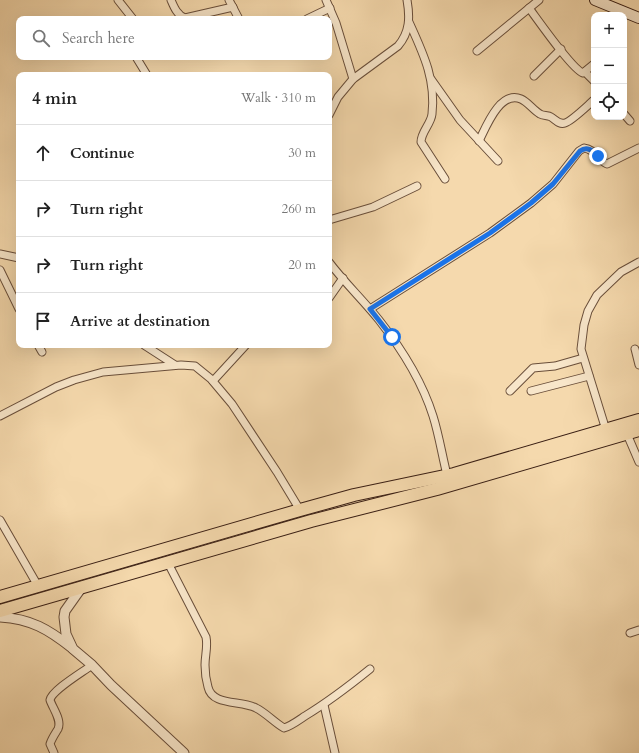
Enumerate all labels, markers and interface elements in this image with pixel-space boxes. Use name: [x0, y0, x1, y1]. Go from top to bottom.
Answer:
map controls: [591, 12, 627, 120]
button: +: [591, 12, 627, 48]
search box: [16, 16, 332, 60]
icon: search: [30, 27, 52, 49]
text: Search here: [62, 28, 135, 48]
button: −: [591, 48, 627, 84]
button: locate: [591, 84, 627, 120]
text: 4 min: [32, 87, 77, 110]
text: Walk · 310 m: [241, 89, 316, 107]
icon: ahead: [32, 142, 54, 164]
text: Continue: [70, 143, 135, 163]
text: 30 m: [288, 144, 316, 162]
route end: [589, 147, 607, 165]
icon: right: [32, 198, 54, 220]
text: Turn right: [70, 199, 143, 219]
text: 260 m: [282, 200, 316, 218]
icon: right: [32, 254, 54, 276]
text: Turn right: [70, 255, 143, 275]
text: 20 m: [288, 256, 316, 274]
icon: arrive: [32, 310, 54, 332]
text: Arrive at destination: [70, 311, 210, 331]
route start: [383, 328, 401, 346]

